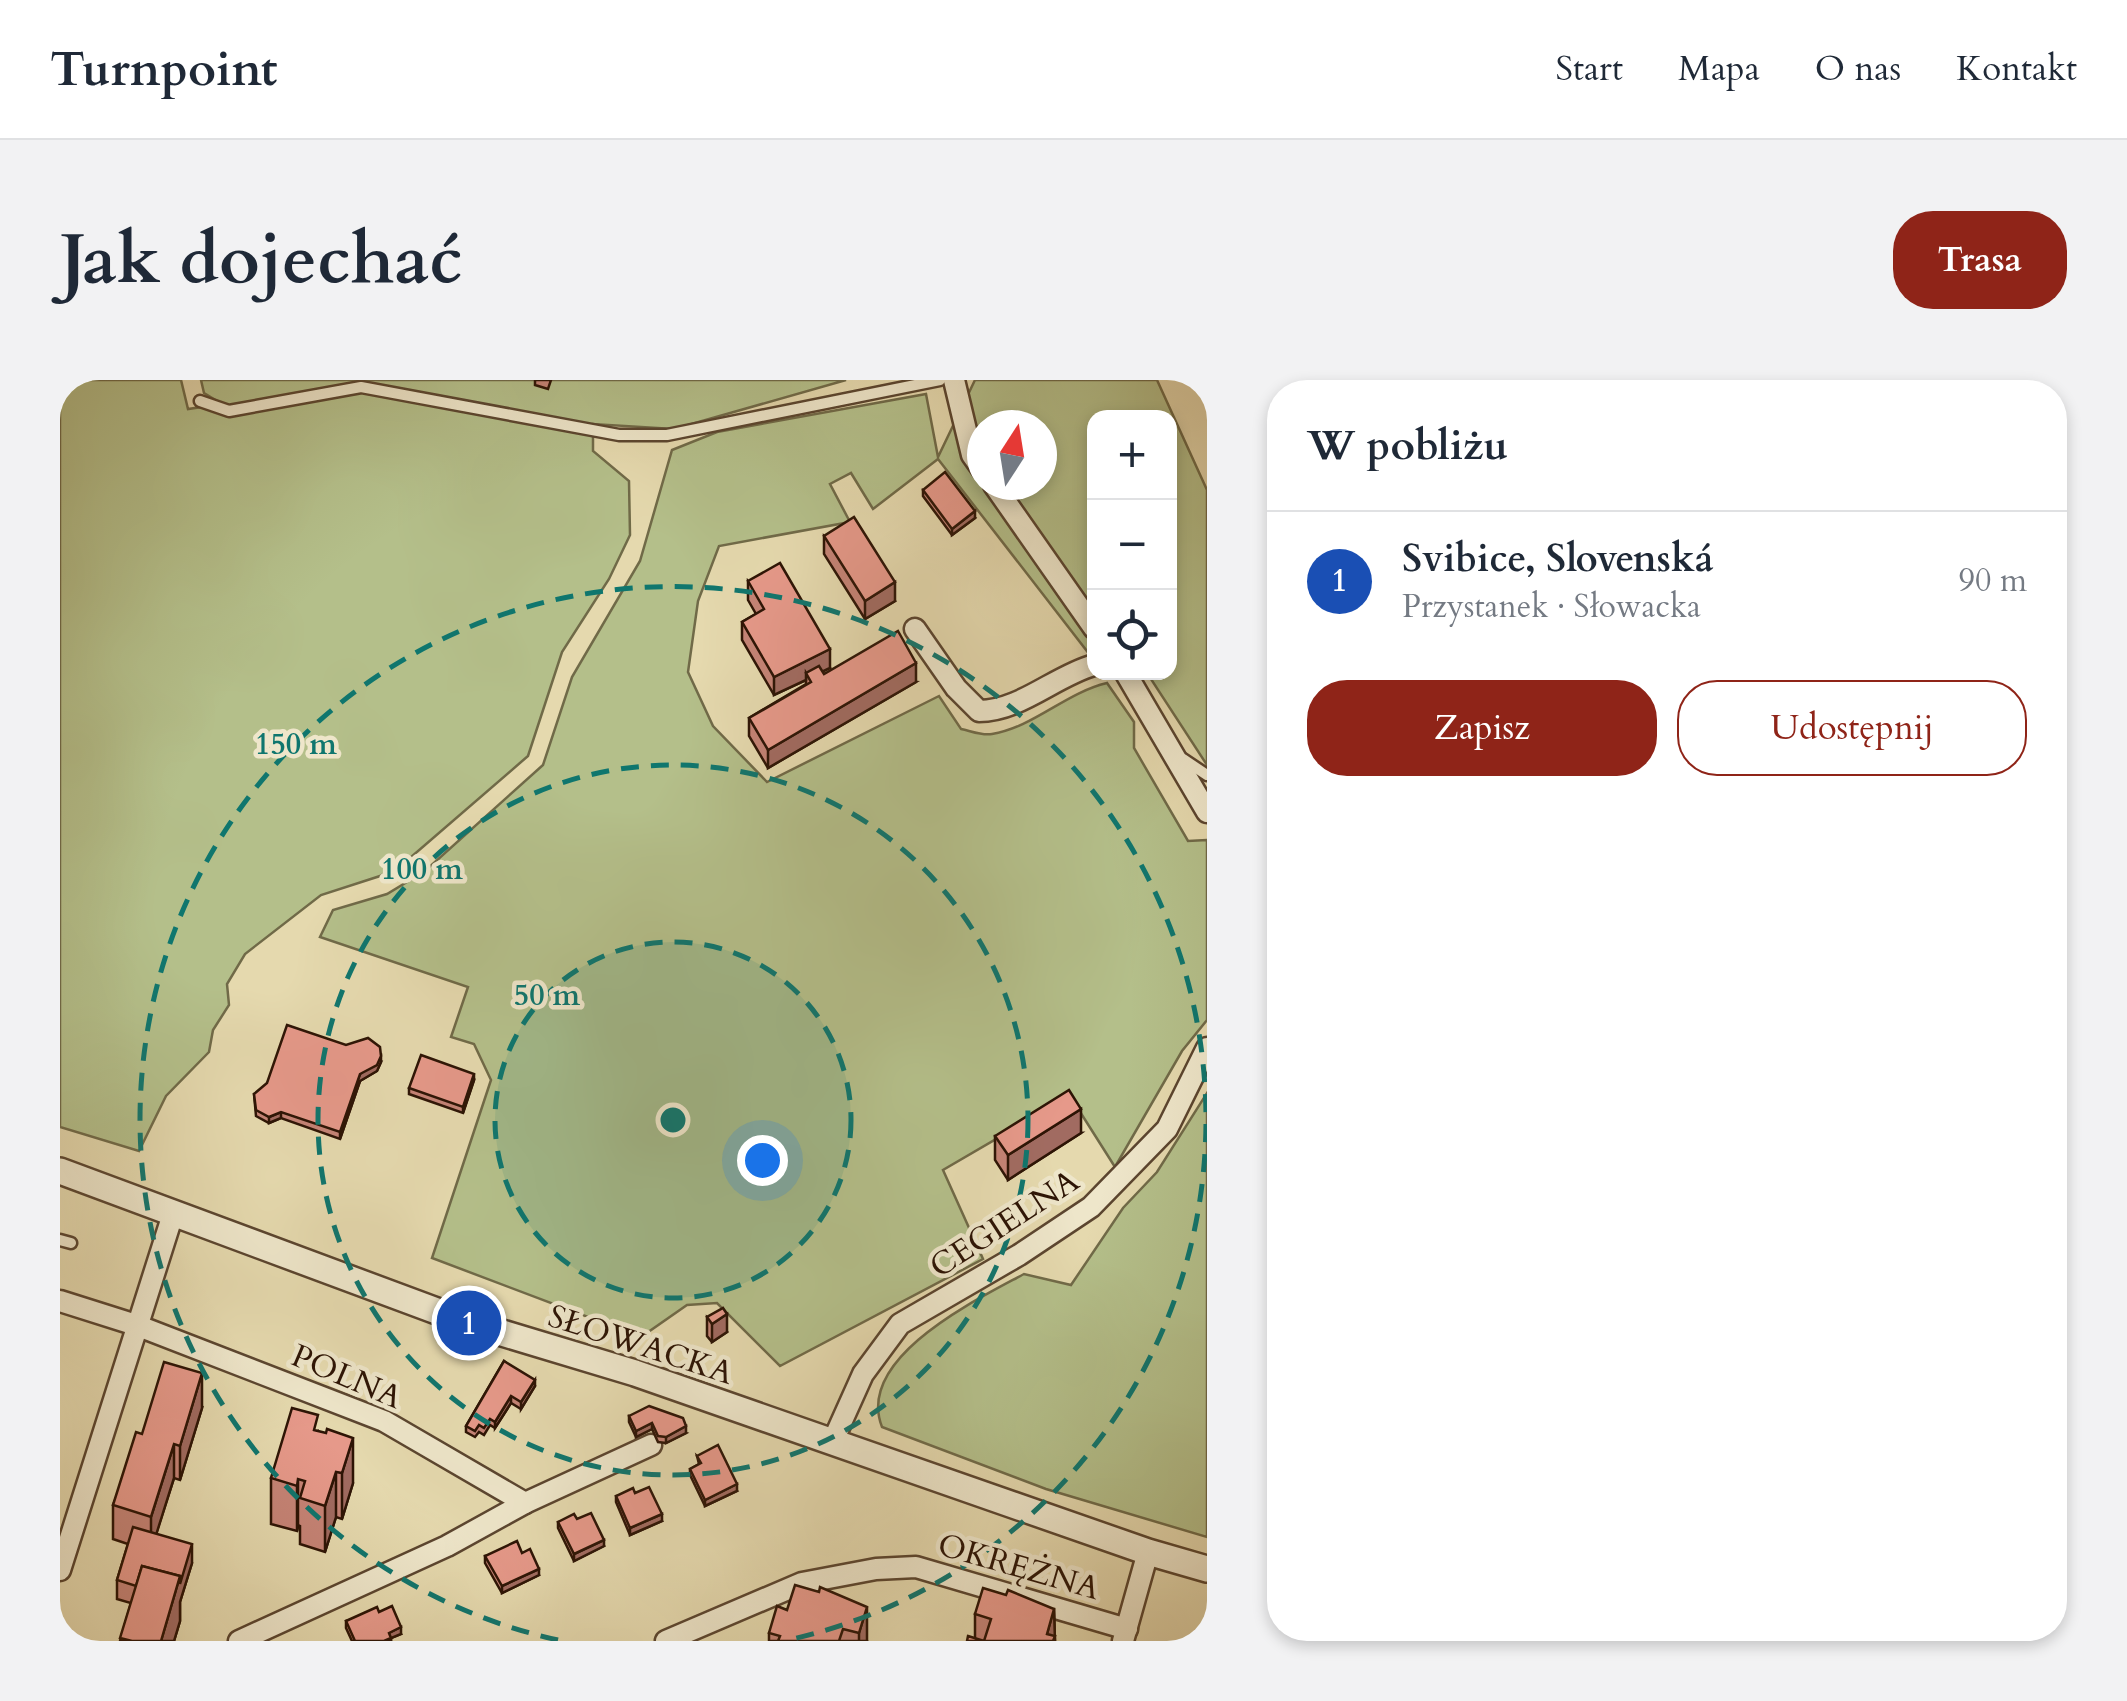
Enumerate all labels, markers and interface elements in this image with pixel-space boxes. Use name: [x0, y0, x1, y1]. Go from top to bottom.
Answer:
text: Turnpoint: [50, 37, 277, 102]
text: Start: [1555, 45, 1623, 93]
text: Mapa: [1678, 45, 1760, 93]
text: O nas: [1815, 45, 1901, 93]
text: Kontakt: [1956, 45, 2077, 93]
button: Trasa: [1893, 211, 2067, 309]
text: Jak dojechać: [60, 213, 463, 307]
north arrow: [967, 410, 1057, 500]
map controls: [1087, 410, 1177, 680]
button: +: [1087, 410, 1177, 500]
text: W pobliżu: [1307, 417, 1508, 474]
button: −: [1087, 500, 1177, 590]
text: Svibice, Slovenská: [1402, 533, 1714, 585]
text: 1: [1331, 559, 1348, 603]
text: 90 m: [1959, 559, 2027, 603]
text: Przystanek · Słowacka: [1402, 585, 1701, 629]
button: locate: [1087, 590, 1177, 680]
button: Zapisz: [1307, 680, 1657, 776]
button: Udostępnij: [1677, 680, 2027, 776]
text: 150 m: [255, 724, 337, 765]
text: 100 m: [381, 849, 463, 890]
text: 50 m: [514, 975, 581, 1016]
centre of rings: [655, 1102, 691, 1138]
your location: [737, 1135, 788, 1186]
street label: CEGIELNA: [921, 1159, 1088, 1288]
pin: 1: [436, 1286, 502, 1360]
street label: SŁOWACKA: [542, 1294, 739, 1396]
street label: POLNA: [285, 1334, 409, 1420]
street label: OKRĘŻNA: [933, 1523, 1105, 1611]

